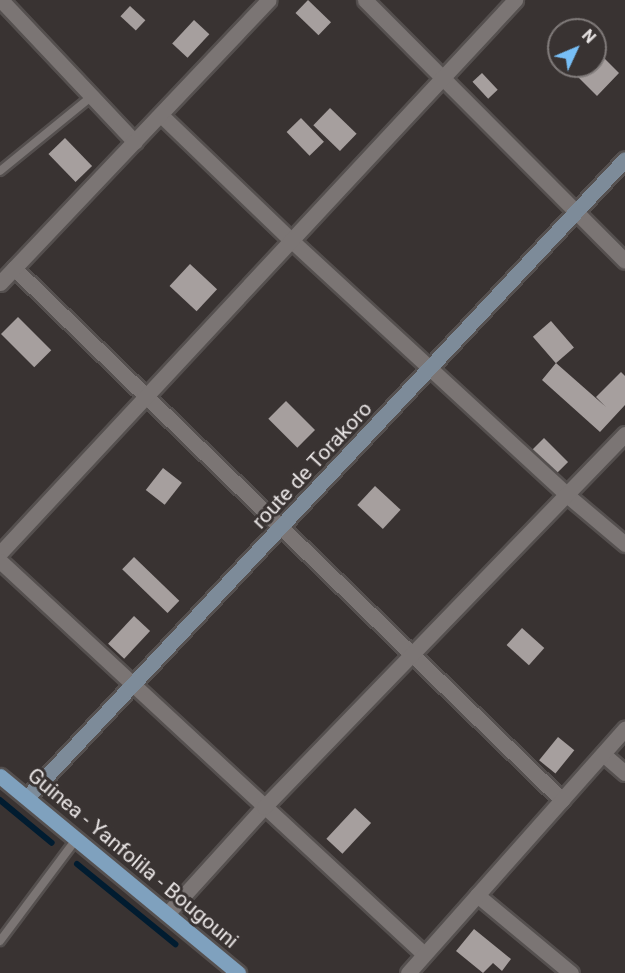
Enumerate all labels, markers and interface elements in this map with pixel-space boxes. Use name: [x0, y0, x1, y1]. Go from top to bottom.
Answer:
north arrow: [547, 18, 607, 78]
text: N: [578, 26, 600, 47]
street label: route de Torakoro: [247, 396, 377, 534]
street label: Guinea - Yanfolila - Bougouni: [23, 762, 243, 954]

